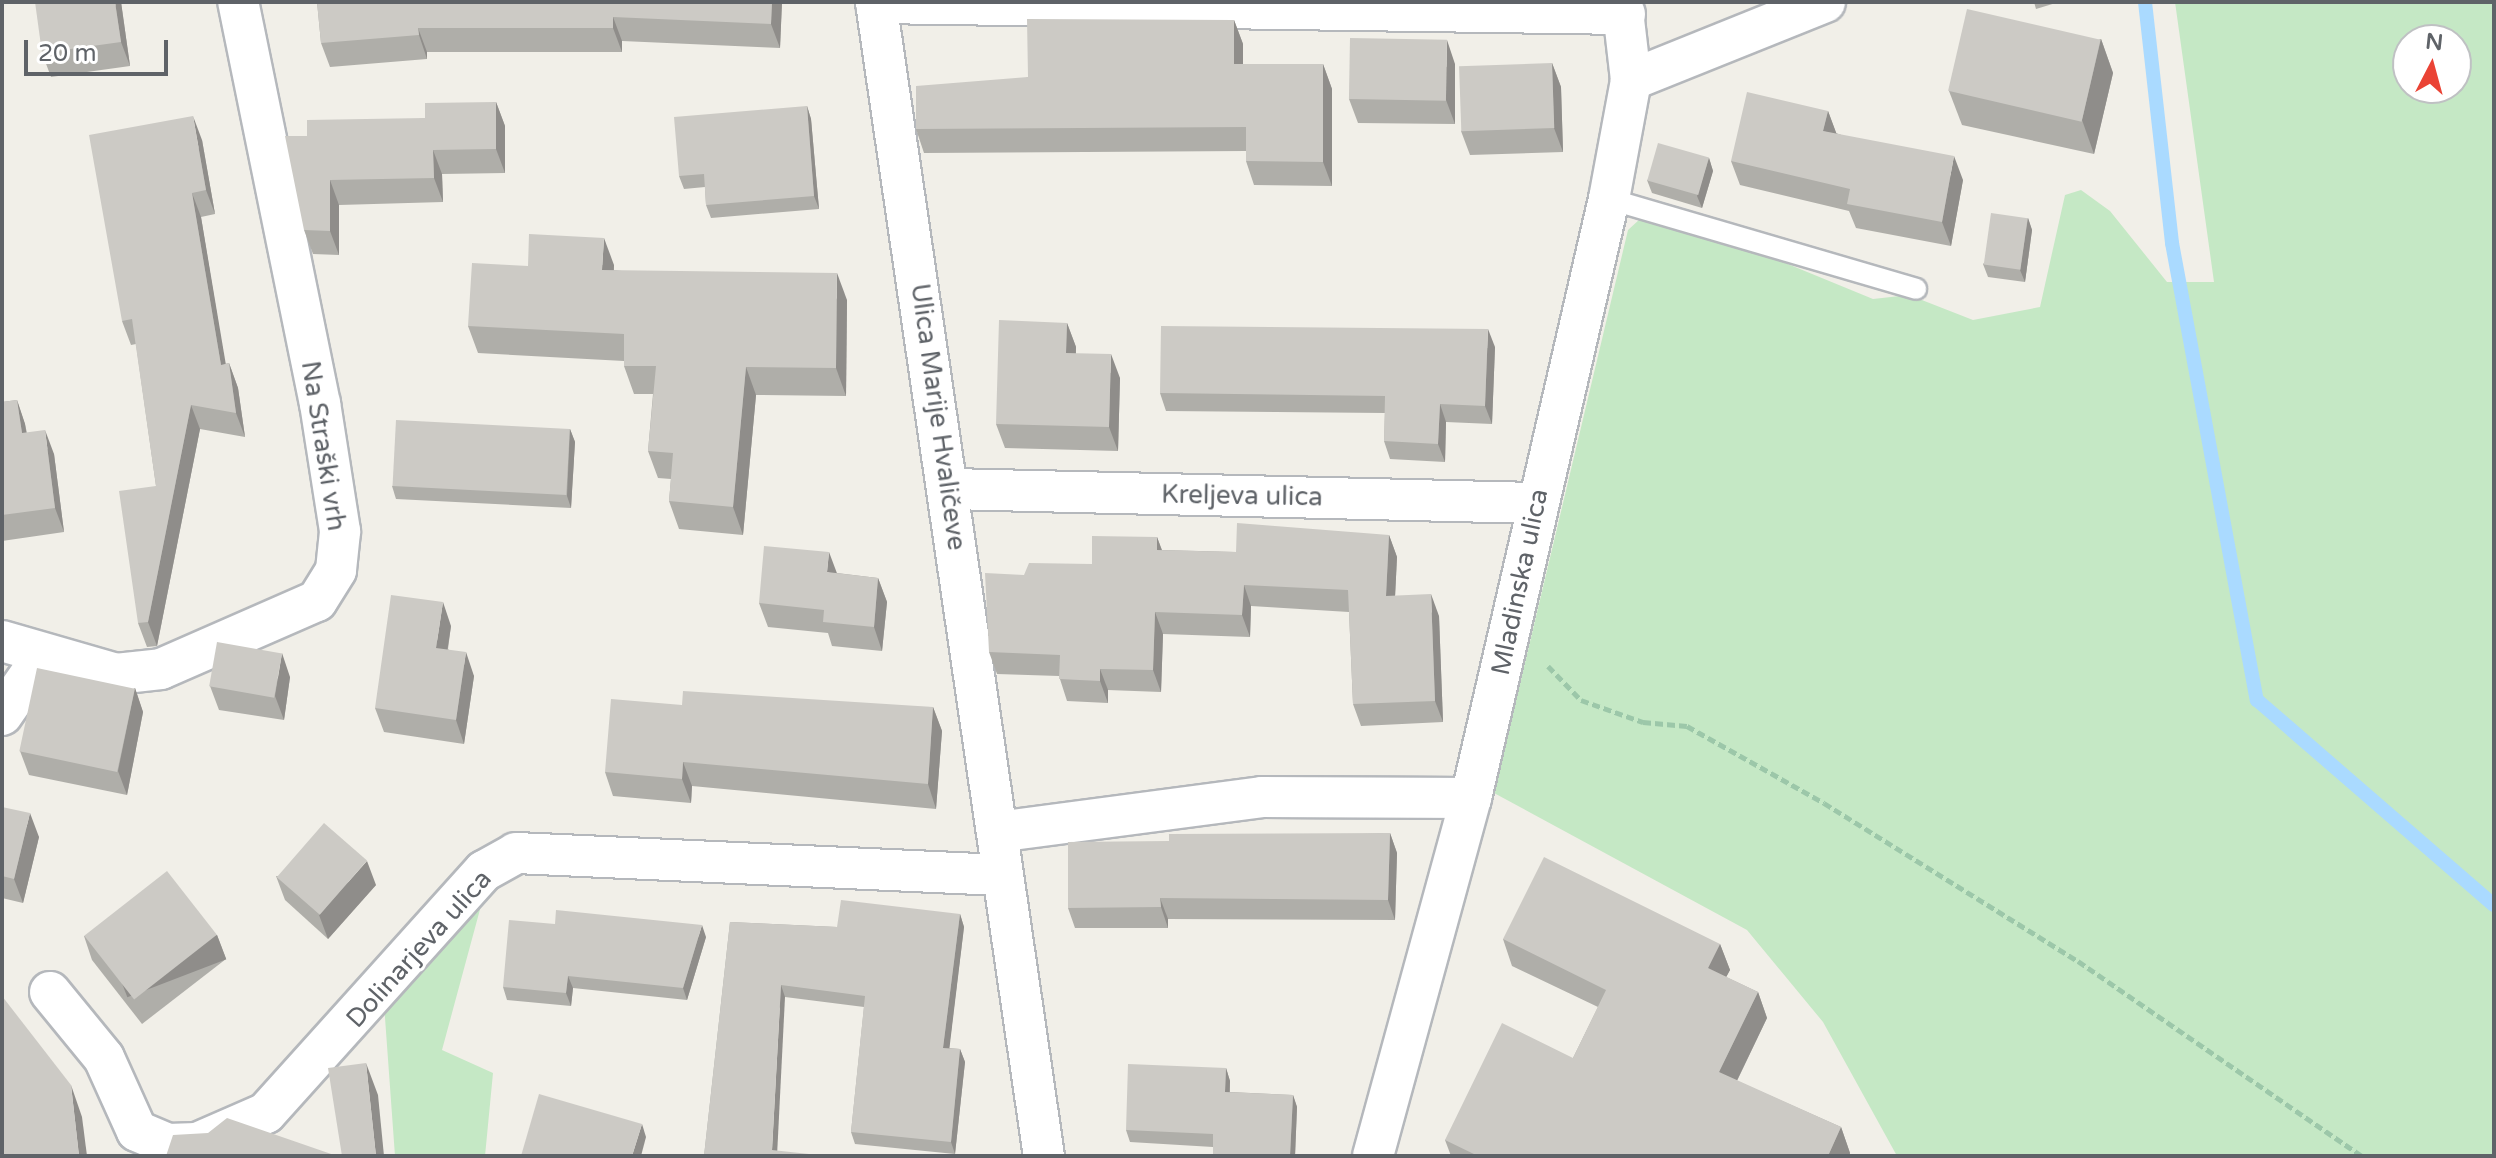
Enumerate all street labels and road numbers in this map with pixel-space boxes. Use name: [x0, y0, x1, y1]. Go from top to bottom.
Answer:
street label: Ulica Marije Hvaličeve: [904, 282, 972, 552]
street label: Na Straški vrh: [294, 359, 352, 533]
street label: Kreljeva ulica: [1161, 479, 1323, 513]
street label: Mladinska ulica: [1485, 486, 1555, 678]
street label: Dolinarjeva ulica: [340, 864, 498, 1034]

